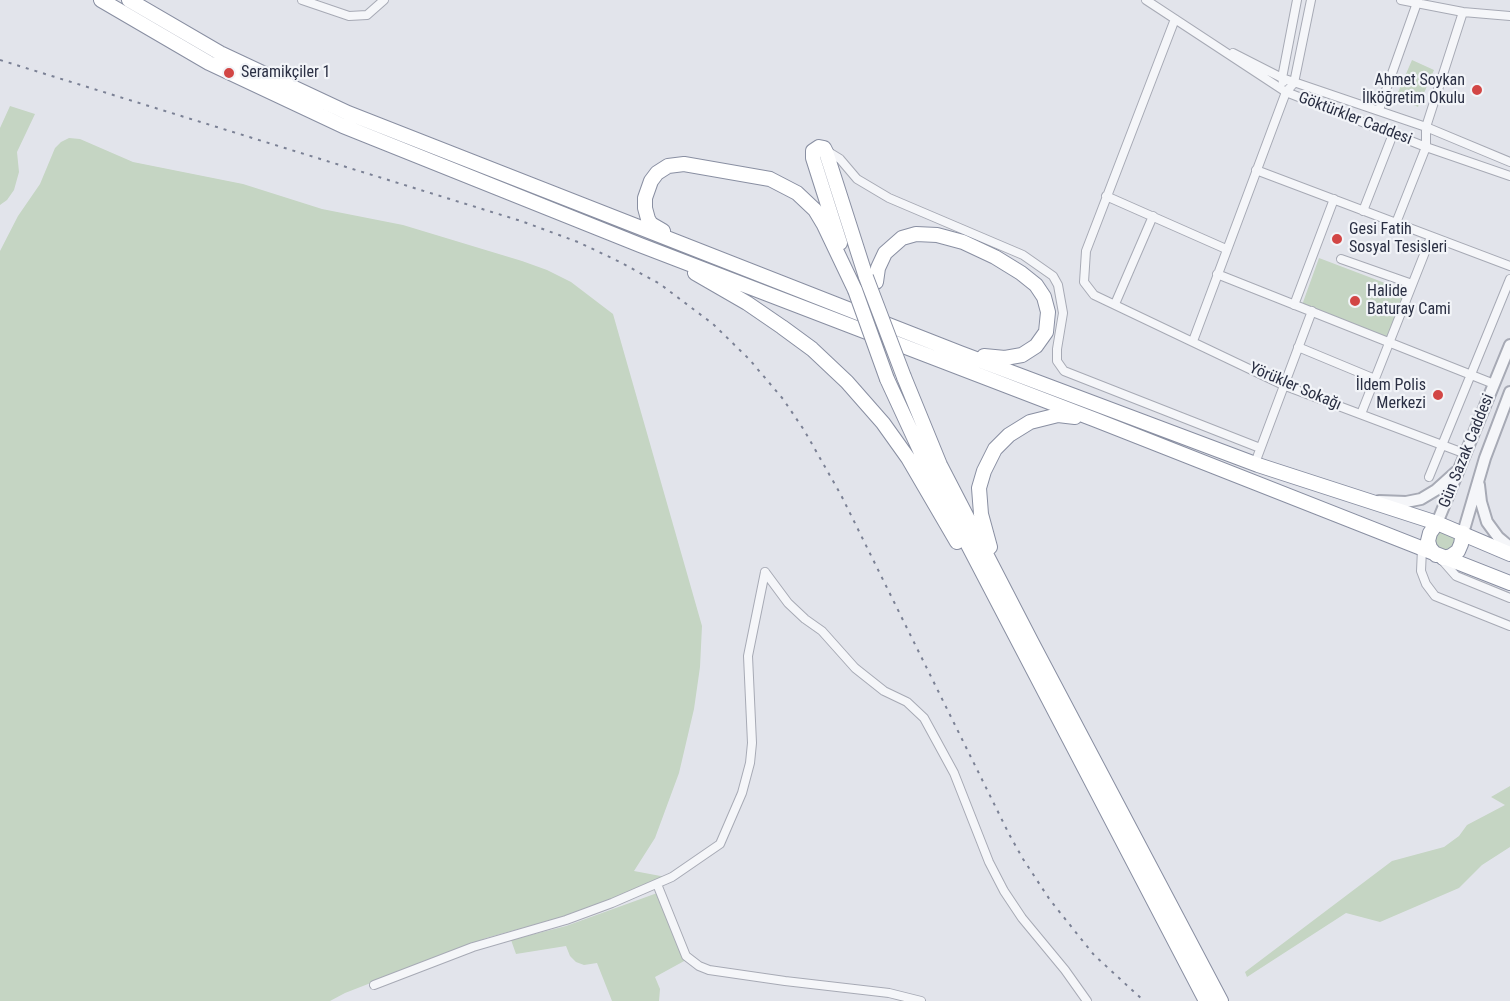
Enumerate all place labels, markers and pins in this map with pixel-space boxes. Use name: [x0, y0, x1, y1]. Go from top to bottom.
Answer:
place label: Seramikçiler 1: [241, 63, 330, 83]
marker: Seramikçiler 1: [222, 66, 236, 80]
place label: Ahmet Soykan İlköğretim Okulu: [1362, 71, 1465, 109]
marker: Ahmet Soykan İlköğretim Okulu: [1470, 83, 1484, 97]
place label: Gesi Fatih Sosyal Tesisleri: [1349, 220, 1447, 258]
marker: Gesi Fatih Sosyal Tesisleri: [1330, 232, 1344, 246]
place label: Halide Baturay Cami: [1367, 282, 1451, 320]
marker: Halide Baturay Cami: [1348, 294, 1362, 308]
place label: İldem Polis Merkezi: [1356, 376, 1426, 414]
marker: İldem Polis Merkezi: [1431, 388, 1445, 402]

